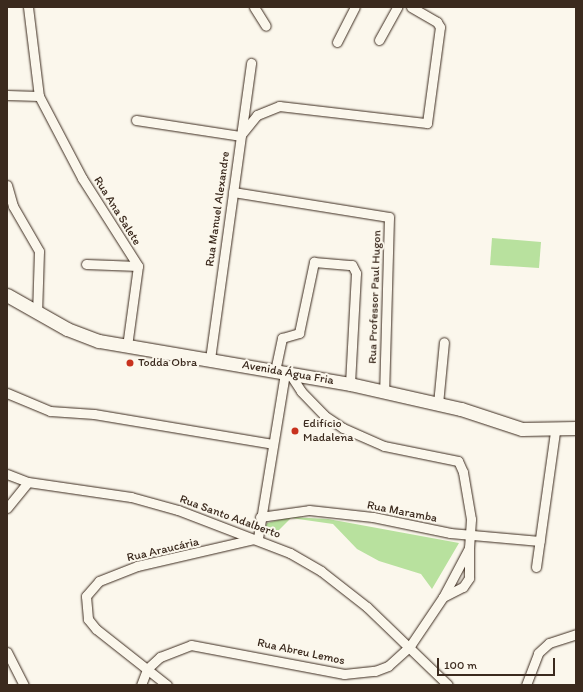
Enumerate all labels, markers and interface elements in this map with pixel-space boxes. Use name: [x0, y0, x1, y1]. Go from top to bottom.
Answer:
street label: Rua Manuel Alexandre: [203, 151, 233, 267]
street label: Rua Ana Salete: [90, 174, 144, 248]
street label: Rua Professor Paul Hugon: [365, 230, 385, 364]
place label: Todda Obra: [138, 356, 197, 370]
marker: Todda Obra: [125, 358, 135, 368]
street label: Avenida Água Fria: [241, 358, 335, 388]
place label: Edifício Madalena: [303, 417, 353, 445]
marker: Edifício Madalena: [290, 426, 300, 436]
street label: Rua Santo Adalberto: [177, 492, 283, 542]
street label: Rua Maramba: [366, 498, 438, 526]
street label: Rua Araucária: [126, 535, 200, 565]
street label: Rua Abreu Lemos: [256, 636, 346, 668]
scale bar: [439, 650, 557, 676]
text: 100 m: [444, 658, 477, 672]

